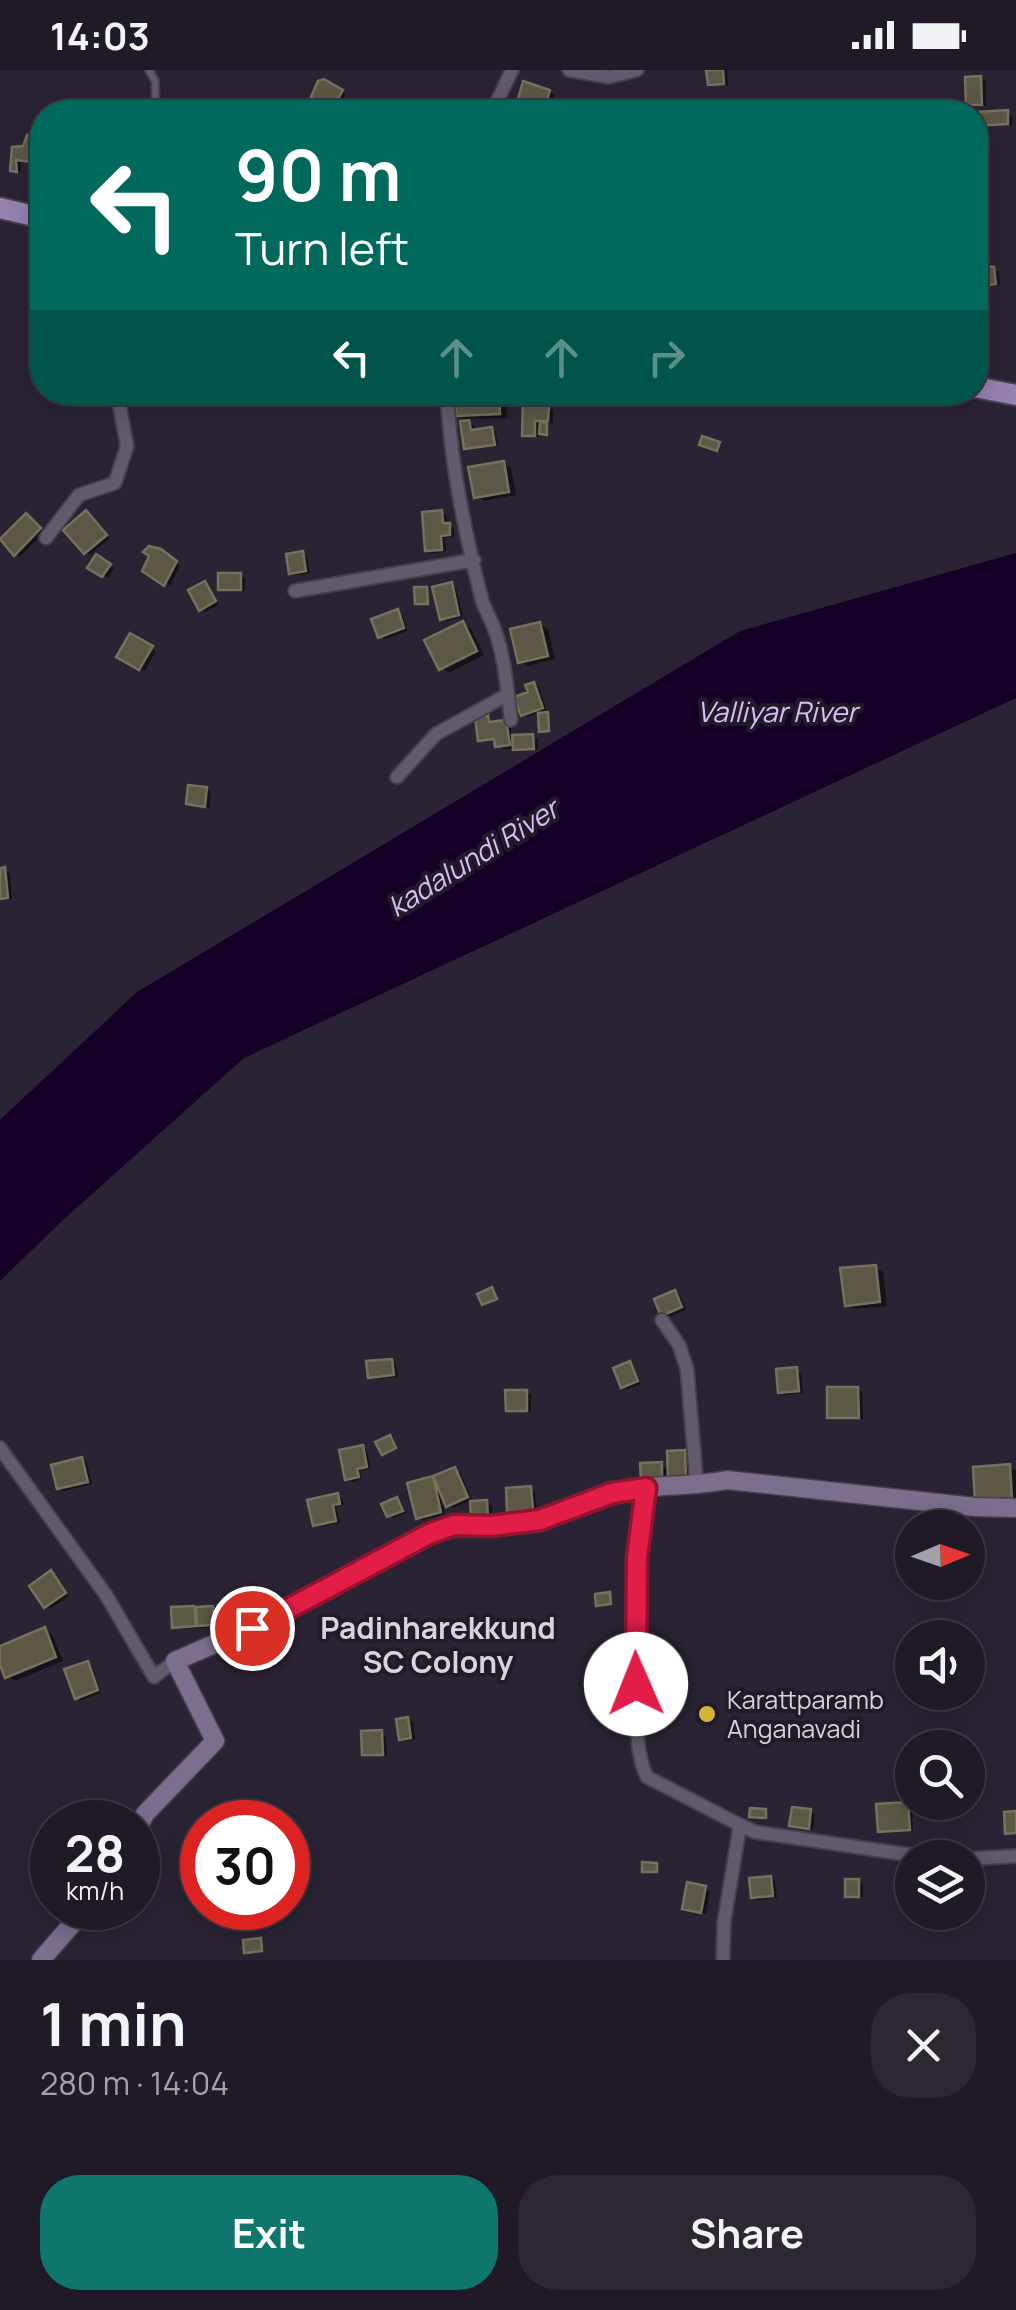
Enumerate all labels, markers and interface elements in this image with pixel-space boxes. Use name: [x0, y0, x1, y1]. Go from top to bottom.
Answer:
text: 14:03: [50, 9, 150, 61]
text: 90 m: [235, 126, 402, 222]
icon: left: [70, 140, 200, 270]
text: Turn left: [235, 217, 409, 279]
icon: left: [324, 330, 379, 385]
icon: ahead: [429, 330, 484, 385]
icon: ahead: [534, 330, 589, 385]
icon: right: [639, 330, 694, 385]
water label: Valliyar River: [697, 692, 861, 730]
water label: kadalundi River: [380, 787, 568, 925]
north arrow: [895, 1510, 985, 1600]
map controls: [895, 1510, 985, 1930]
pin: [210, 1586, 295, 1671]
icon: arrive: [225, 1601, 280, 1656]
district label: Padinharekkund SC Colony: [320, 1607, 556, 1682]
button: sound: [895, 1620, 985, 1710]
position arrow: [584, 1632, 688, 1736]
place label: Karattparamb Anganavadi: [727, 1682, 884, 1746]
marker: Karattparamb Anganavadi: [696, 1703, 718, 1725]
button: search: [895, 1730, 985, 1820]
speed limit sign: 30: [180, 1800, 310, 1930]
text: 28: [65, 1819, 125, 1887]
button: layers: [895, 1840, 985, 1930]
text: km/h: [66, 1873, 124, 1908]
text: 1 min: [40, 1982, 187, 2064]
button: close: [871, 1993, 976, 2098]
text: 280 m · 14:04: [40, 2061, 229, 2105]
button: Exit: [40, 2175, 498, 2290]
button: Share: [518, 2175, 976, 2290]

